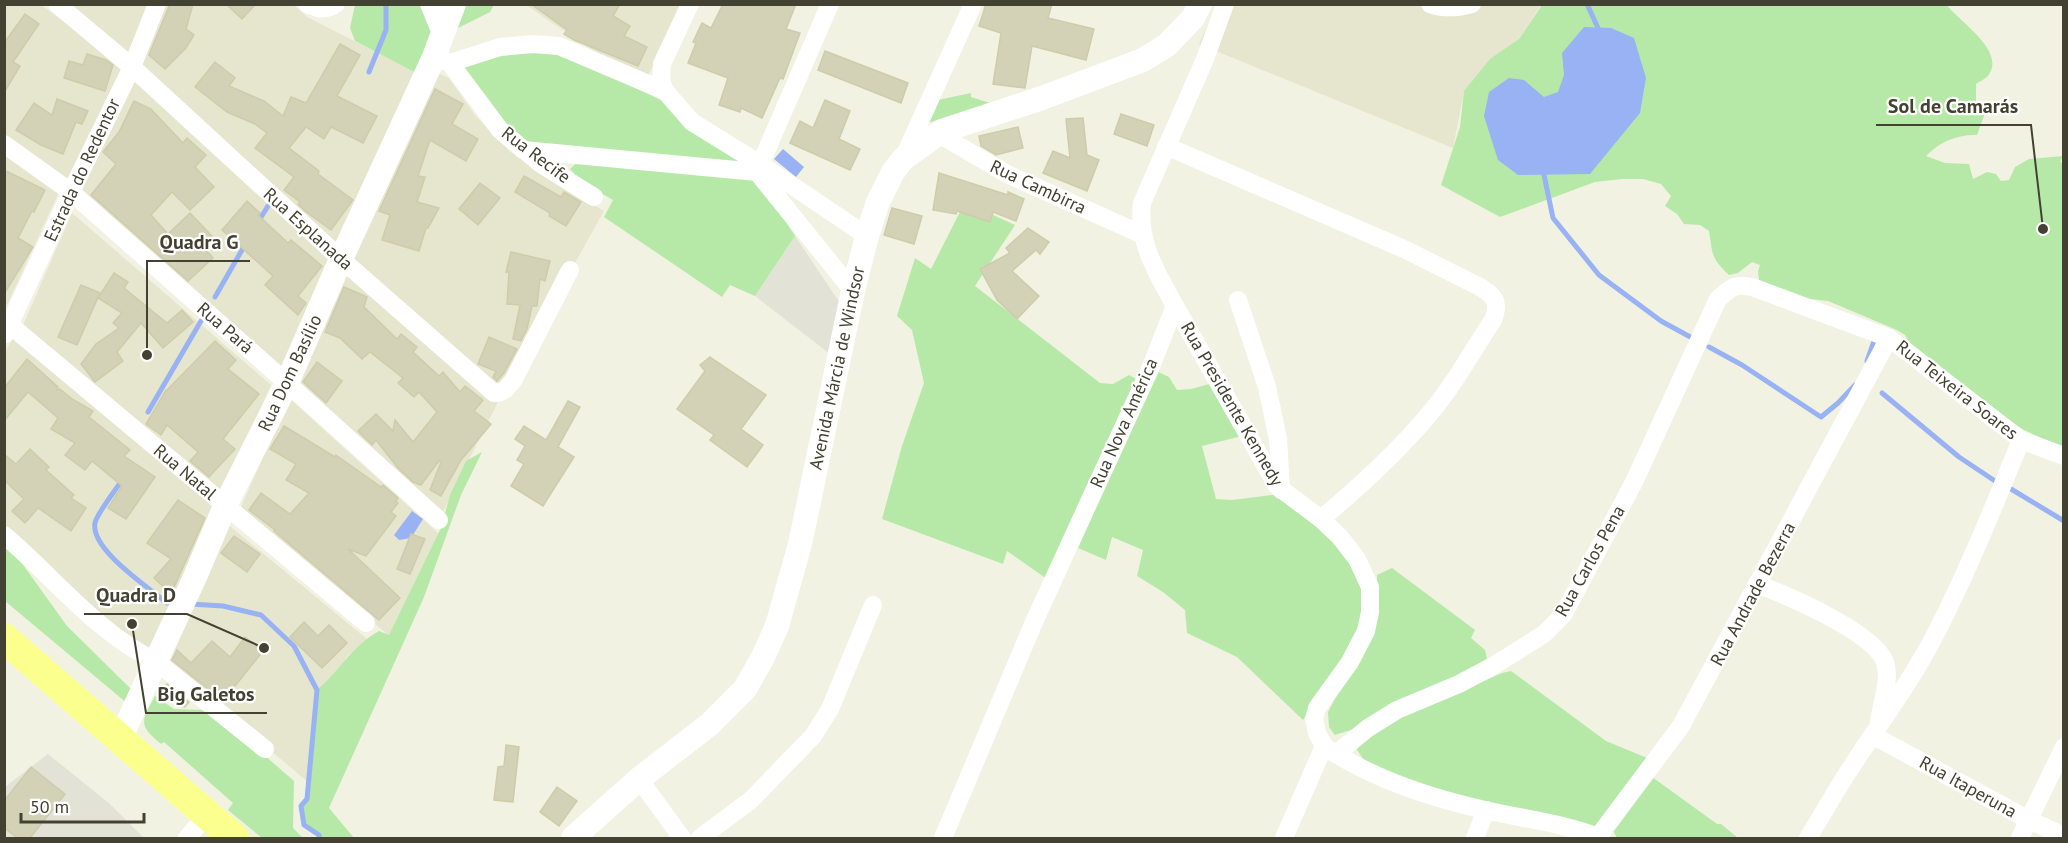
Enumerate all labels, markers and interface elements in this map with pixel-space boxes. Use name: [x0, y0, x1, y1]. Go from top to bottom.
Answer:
callout: Sol de Camarás: [1876, 87, 2031, 125]
text: Sol de Camarás: [1888, 93, 2018, 119]
street label: Estrada do Redentor: [38, 95, 125, 245]
street label: Rua Recife: [497, 121, 575, 188]
street label: Rua Cambirra: [987, 154, 1090, 219]
street label: Rua Esplanada: [259, 182, 358, 275]
callout: Quadra G: [147, 223, 250, 261]
text: Quadra G: [160, 229, 238, 255]
street label: Avenida Márcia de Windsor: [804, 264, 869, 472]
street label: Rua Pará: [192, 297, 258, 358]
street label: Rua Dom Basílio: [252, 311, 327, 435]
street label: Rua Presidente Kennedy: [1176, 318, 1289, 490]
street label: Rua Teixeira Soares: [1892, 335, 2023, 444]
street label: Rua Nova América: [1085, 354, 1162, 491]
street label: Rua Natal: [149, 439, 222, 505]
street label: Rua Carlos Pena: [1550, 501, 1630, 620]
street label: Rua Andrade Bezerra: [1705, 518, 1800, 670]
callout: Quadra D: [84, 576, 187, 614]
text: Quadra D: [96, 582, 176, 608]
callout: Big Galetos: [146, 675, 267, 713]
text: Big Galetos: [158, 681, 254, 707]
street label: Rua Itaperuna: [1916, 750, 2021, 823]
scale bar: [21, 786, 144, 824]
text: 50 m: [30, 795, 69, 818]

